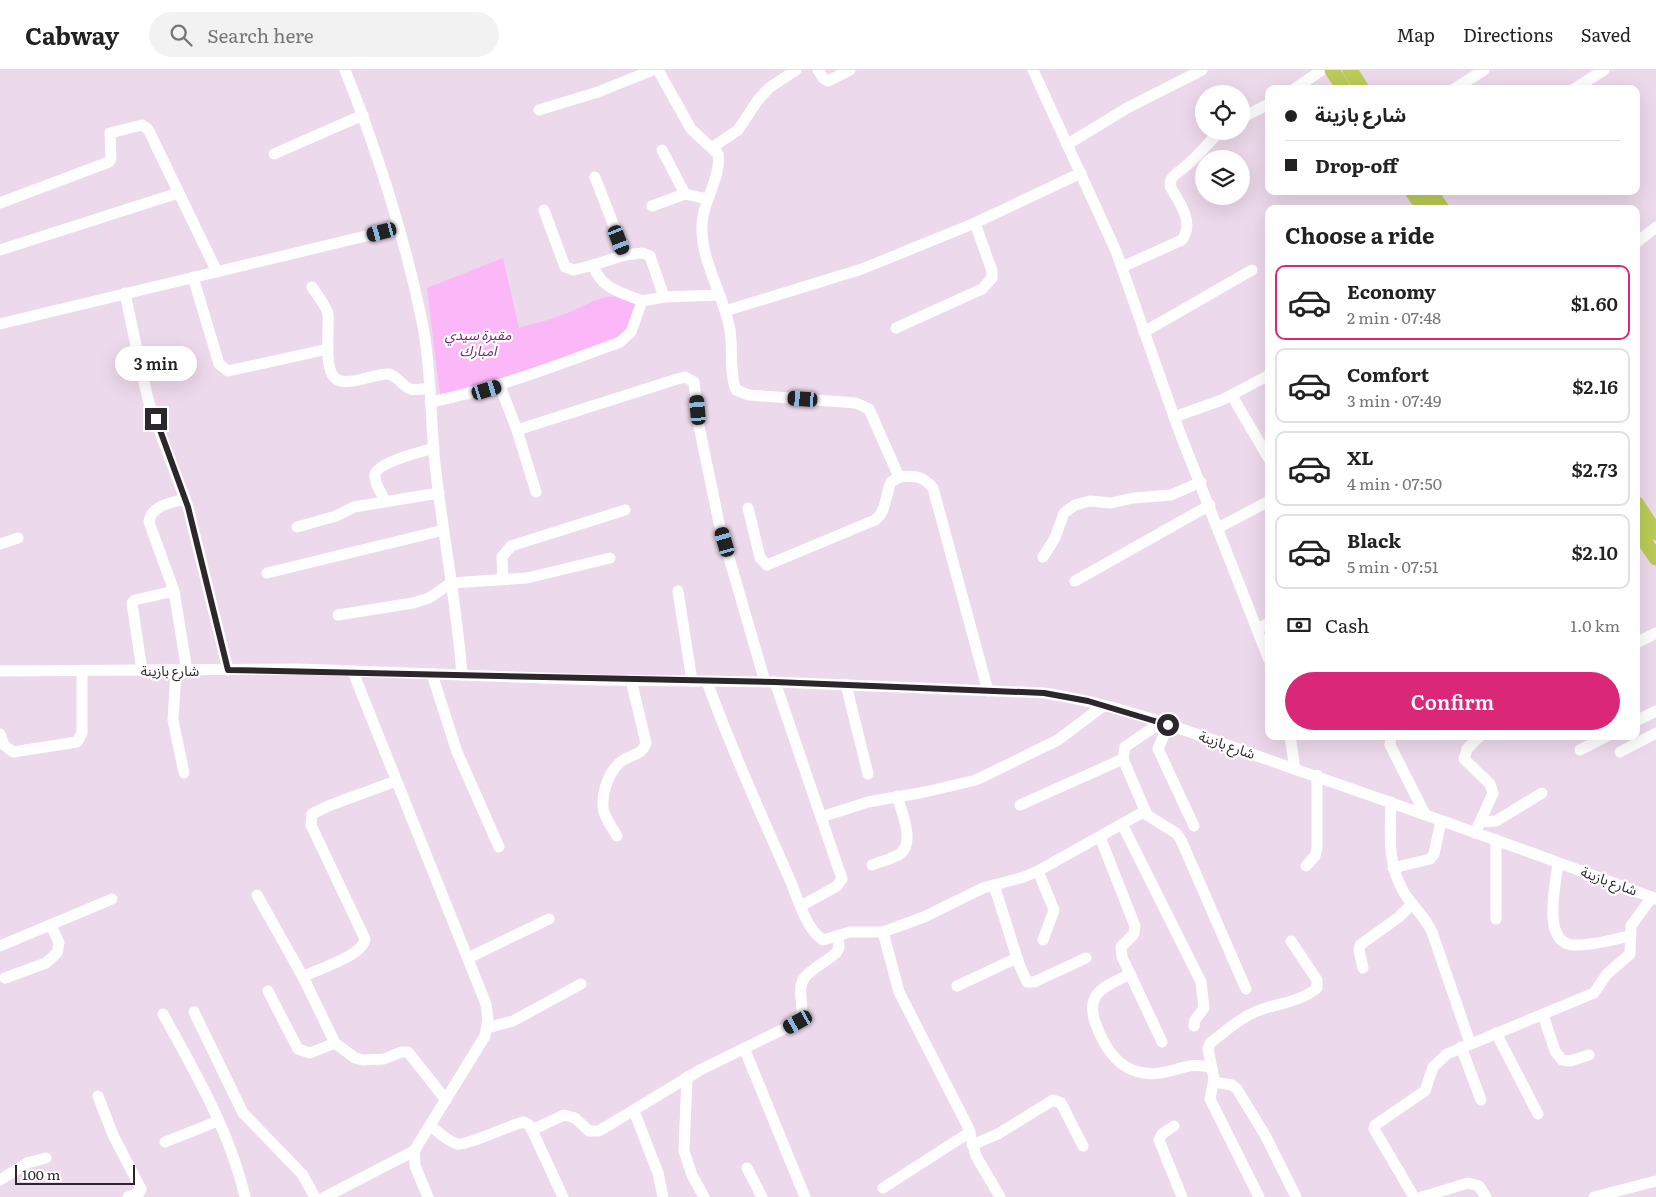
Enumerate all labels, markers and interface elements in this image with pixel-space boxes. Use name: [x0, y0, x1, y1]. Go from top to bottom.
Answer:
search box: [149, 12, 499, 57]
text: Cabway: [25, 17, 119, 52]
icon: search: [167, 21, 195, 49]
text: Search here: [207, 21, 314, 49]
text: Map: [1397, 21, 1435, 48]
text: Directions: [1463, 21, 1553, 48]
text: Saved: [1581, 21, 1631, 48]
map controls: [1195, 85, 1250, 205]
button: locate: [1195, 85, 1250, 140]
text: شارع بازينة: [1315, 100, 1406, 128]
button: layers: [1195, 150, 1250, 205]
text: Drop-off: [1315, 151, 1398, 179]
text: Choose a ride: [1285, 218, 1434, 251]
car: [365, 221, 398, 243]
car: [606, 223, 631, 257]
text: Economy: [1347, 277, 1436, 305]
icon: car: [1287, 280, 1332, 325]
text: $1.60: [1571, 289, 1618, 317]
text: 2 min · 07:48: [1347, 305, 1441, 329]
park label: مقبرة سيدي امبارك: [445, 324, 512, 360]
callout: 3 min: [115, 346, 197, 382]
text: 3 min: [134, 351, 178, 375]
text: Comfort: [1347, 360, 1429, 388]
icon: car: [1287, 363, 1332, 408]
text: $2.16: [1572, 372, 1618, 400]
car: [470, 378, 503, 402]
text: 3 min · 07:49: [1347, 388, 1441, 412]
car: [787, 390, 818, 408]
car: [689, 394, 706, 426]
route end: [145, 408, 167, 430]
text: XL: [1347, 443, 1374, 471]
icon: car: [1287, 446, 1332, 491]
text: $2.73: [1572, 455, 1618, 483]
text: 4 min · 07:50: [1347, 471, 1442, 495]
car: [713, 526, 736, 558]
text: Black: [1347, 526, 1401, 554]
icon: car: [1287, 529, 1332, 574]
text: $2.10: [1571, 538, 1618, 566]
text: 5 min · 07:51: [1347, 554, 1439, 578]
icon: cash: [1285, 611, 1313, 639]
text: Cash: [1325, 611, 1369, 639]
text: 1.0 km: [1571, 613, 1620, 637]
street label: شارع بازينة: [141, 660, 199, 682]
button: Confirm: [1285, 672, 1620, 730]
route start: [1157, 714, 1179, 736]
street label: شارع بازينة: [1196, 725, 1258, 765]
street label: شارع بازينة: [1578, 861, 1640, 901]
car: [781, 1008, 814, 1036]
scale bar: [15, 1162, 135, 1185]
text: 100 m: [22, 1164, 60, 1184]

